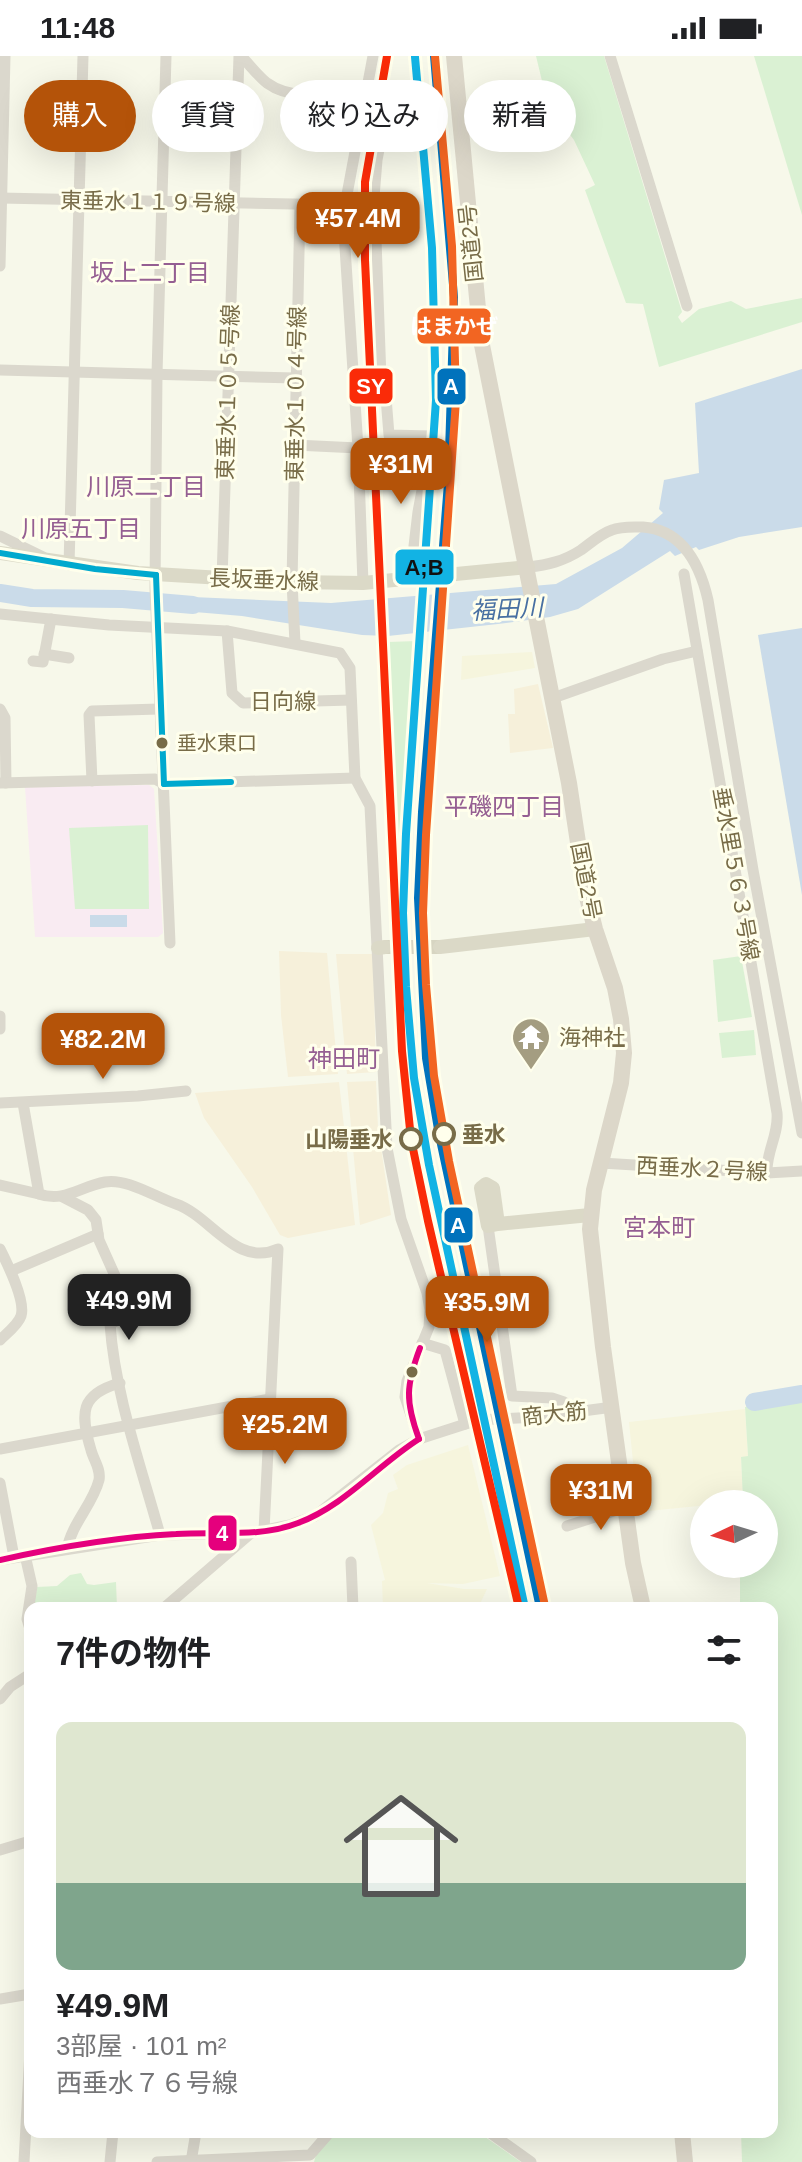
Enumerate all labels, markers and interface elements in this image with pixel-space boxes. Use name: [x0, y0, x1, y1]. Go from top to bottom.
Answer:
text: 11:48: [40, 11, 115, 44]
chip: 購入: [24, 80, 136, 152]
chip: 賃貸: [152, 80, 264, 152]
chip: 絞り込み: [280, 80, 448, 152]
chip: 新着: [464, 80, 576, 152]
street label: 東垂水１１９号線: [60, 188, 236, 216]
pin: ¥57.4M: [293, 192, 423, 260]
text: ¥57.4M: [315, 203, 401, 233]
street label: 国道2号: [454, 203, 488, 283]
district label: 坂上二丁目: [90, 259, 210, 286]
street label: 東垂水１０５号線: [212, 304, 244, 480]
street label: 東垂水１０４号線: [282, 306, 310, 482]
line badge: はまかぜ: [416, 307, 492, 345]
text: はまかぜ: [410, 314, 498, 339]
line badge: SY: [348, 367, 394, 405]
line badge: A: [436, 367, 467, 406]
text: SY: [356, 374, 386, 399]
text: A: [443, 374, 459, 399]
pin: ¥31M: [354, 438, 448, 506]
text: ¥31M: [368, 449, 434, 479]
district label: 川原二丁目: [86, 473, 206, 500]
district label: 川原五丁目: [21, 515, 141, 542]
line badge: A;B: [394, 548, 455, 586]
text: A;B: [404, 555, 444, 580]
street label: 長坂垂水線: [209, 566, 319, 594]
water label: 福田川: [470, 593, 547, 624]
street label: 日向線: [250, 689, 316, 714]
place label: 垂水東口: [177, 732, 257, 754]
marker: 垂水東口: [154, 735, 170, 751]
street label: 垂水里５６３号線: [708, 785, 764, 963]
district label: 平磯四丁目: [444, 793, 564, 820]
street label: 国道2号: [566, 840, 606, 922]
pin: ¥82.2M: [38, 1013, 168, 1081]
temple icon: 海神社: [510, 1016, 552, 1071]
text: ¥82.2M: [60, 1024, 146, 1054]
place label: 海神社: [559, 1025, 625, 1050]
district label: 神田町: [308, 1045, 380, 1072]
place label: 垂水: [462, 1122, 506, 1147]
marker: 垂水: [433, 1123, 455, 1145]
place label: 山陽垂水: [305, 1127, 393, 1152]
marker: 山陽垂水: [400, 1128, 422, 1150]
street label: 西垂水２号線: [635, 1153, 769, 1185]
line badge: A: [443, 1206, 474, 1244]
text: A: [450, 1213, 466, 1238]
district label: 宮本町: [623, 1214, 695, 1241]
pin: ¥49.9M: [64, 1274, 194, 1342]
pin: ¥35.9M: [422, 1276, 552, 1344]
text: ¥49.9M: [86, 1285, 172, 1315]
text: ¥35.9M: [444, 1287, 530, 1317]
unlabelled marker: [404, 1364, 420, 1380]
pin: ¥25.2M: [220, 1398, 350, 1466]
street label: 商大筋: [520, 1398, 588, 1430]
text: ¥25.2M: [242, 1409, 328, 1439]
pin: ¥31M: [554, 1464, 648, 1532]
text: ¥31M: [568, 1475, 634, 1505]
north arrow: [690, 1490, 778, 1578]
map controls: [690, 1490, 778, 1578]
line badge: 4: [207, 1514, 238, 1552]
text: 4: [216, 1521, 229, 1546]
icon: filters: [702, 1628, 746, 1672]
text: 7件の物件: [56, 1634, 211, 1672]
icon: home: [329, 1774, 473, 1918]
text: ¥49.9M: [56, 1986, 169, 2024]
text: 3部屋 · 101 m²: [56, 2031, 227, 2061]
text: 西垂水７６号線: [56, 2068, 238, 2098]

